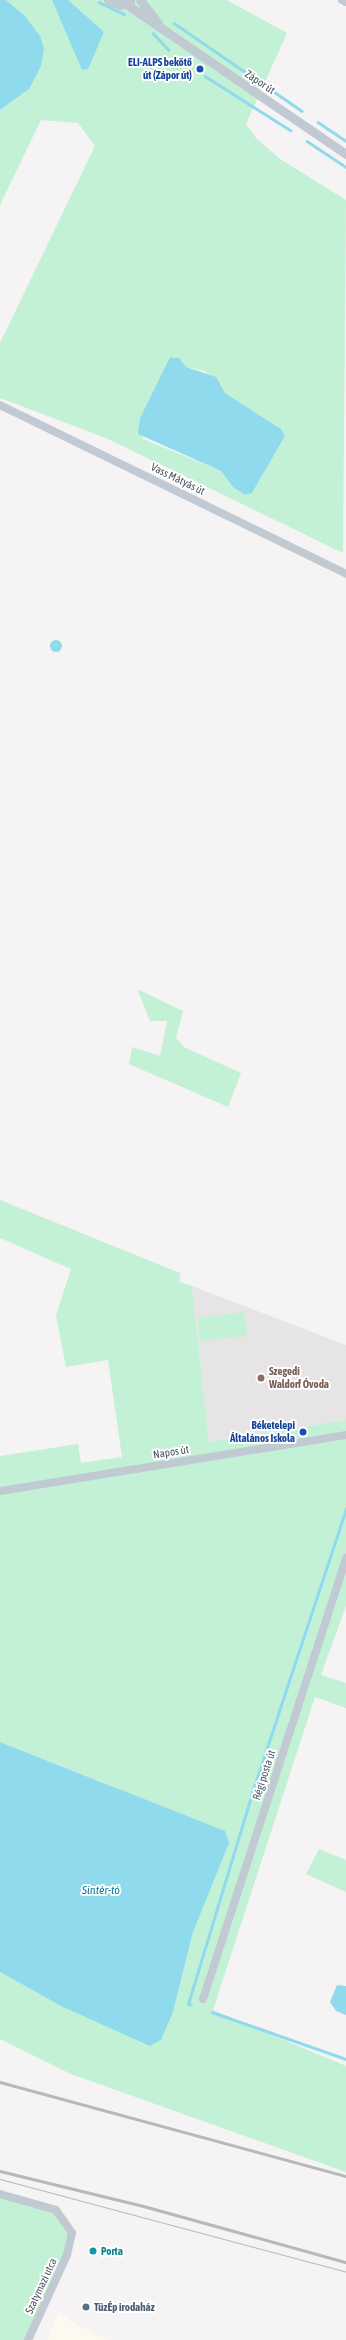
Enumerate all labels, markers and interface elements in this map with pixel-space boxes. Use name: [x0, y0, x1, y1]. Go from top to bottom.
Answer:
place label: ELI-ALPS bekötő út (Zápor út): [128, 56, 192, 82]
marker: ELI-ALPS bekötő út (Zápor út): [195, 64, 205, 74]
street label: Zápor út: [242, 67, 278, 97]
street label: Vass Mátyás út: [149, 460, 207, 498]
place label: Szegedi Waldorf Óvoda: [269, 1365, 329, 1391]
marker: Szegedi Waldorf Óvoda: [256, 1373, 266, 1383]
place label: Béketelepi Általános Iskola: [230, 1419, 295, 1445]
marker: Béketelepi Általános Iskola: [298, 1427, 308, 1437]
street label: Napos út: [152, 1443, 190, 1461]
street label: Régi posta út: [250, 1748, 278, 1802]
water label: Sintér-tó: [82, 1884, 120, 1898]
place label: Porta: [101, 2244, 123, 2258]
marker: Porta: [88, 2246, 98, 2256]
street label: Szatymazi utca: [22, 2256, 60, 2316]
place label: TüzÉp irodaház: [94, 2300, 155, 2314]
marker: TüzÉp irodaház: [81, 2302, 91, 2312]

